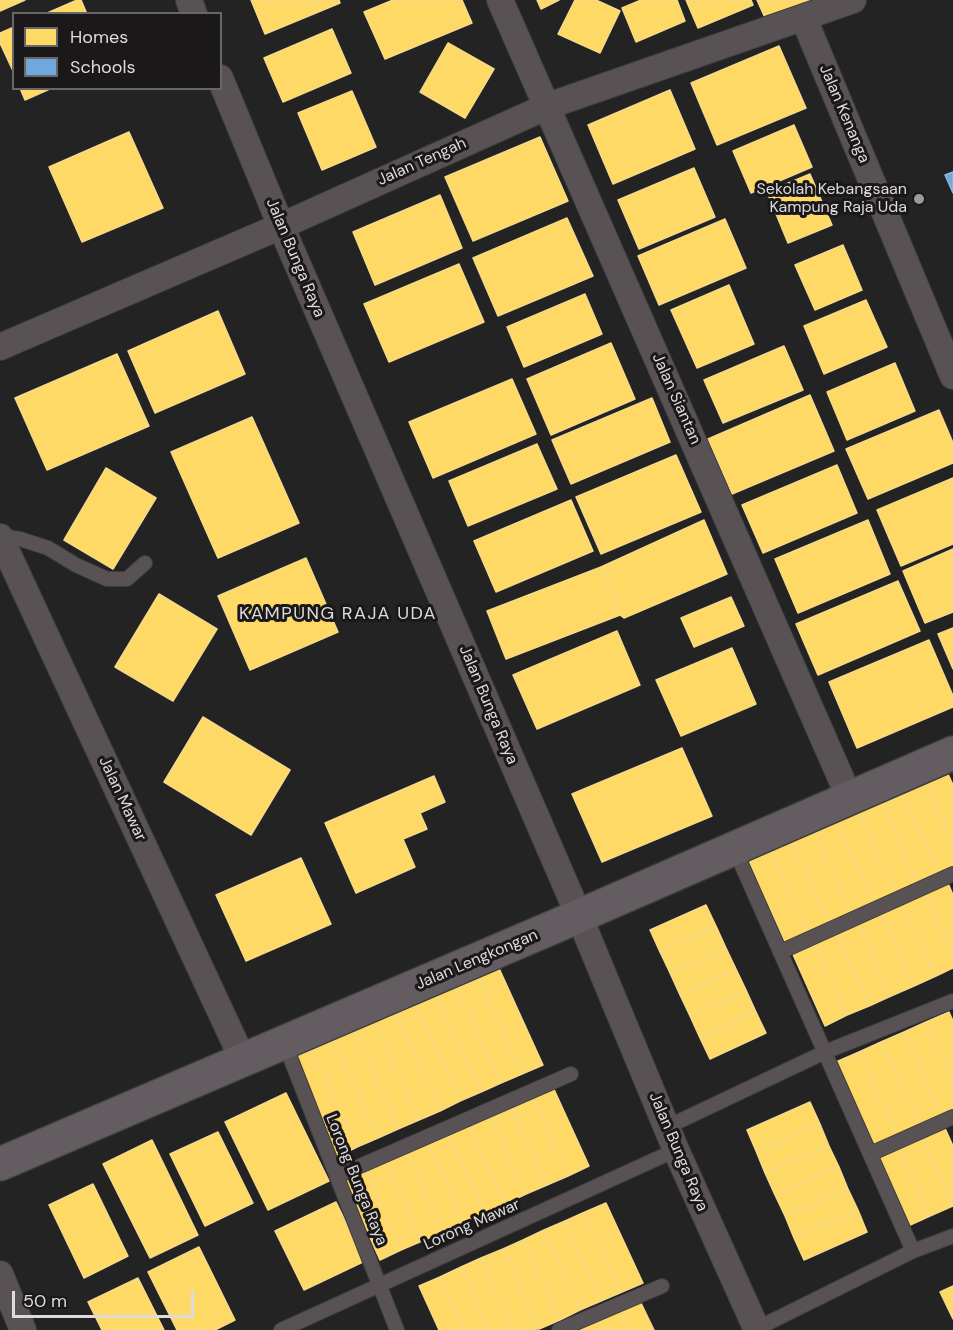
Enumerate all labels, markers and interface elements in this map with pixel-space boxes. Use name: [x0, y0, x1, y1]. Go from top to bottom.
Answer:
legend: [12, 12, 222, 90]
text: Homes: [70, 25, 128, 49]
text: Schools: [70, 55, 135, 79]
street label: Jalan Kenanga: [815, 62, 873, 166]
street label: Jalan Tengah: [375, 134, 469, 190]
place label: Sekolah Kebangsaan Kampung Raja Uda: [757, 180, 907, 218]
marker: Sekolah Kebangsaan Kampung Raja Uda: [912, 192, 926, 206]
street label: Jalan Bunga Raya: [261, 196, 329, 320]
street label: Jalan Siantan: [647, 351, 705, 447]
district label: KAMPUNG RAJA UDA: [239, 603, 437, 625]
street label: Jalan Bunga Raya: [454, 643, 522, 767]
street label: Jalan Mawar: [94, 754, 150, 844]
street label: Jalan Lengkongan: [413, 926, 541, 994]
street label: Jalan Bunga Raya: [644, 1090, 712, 1214]
street label: Lorong Bunga Raya: [321, 1112, 391, 1248]
street label: Lorong Mawar: [421, 1195, 523, 1255]
scale bar: [15, 1279, 196, 1317]
text: 50 m: [23, 1289, 67, 1313]

